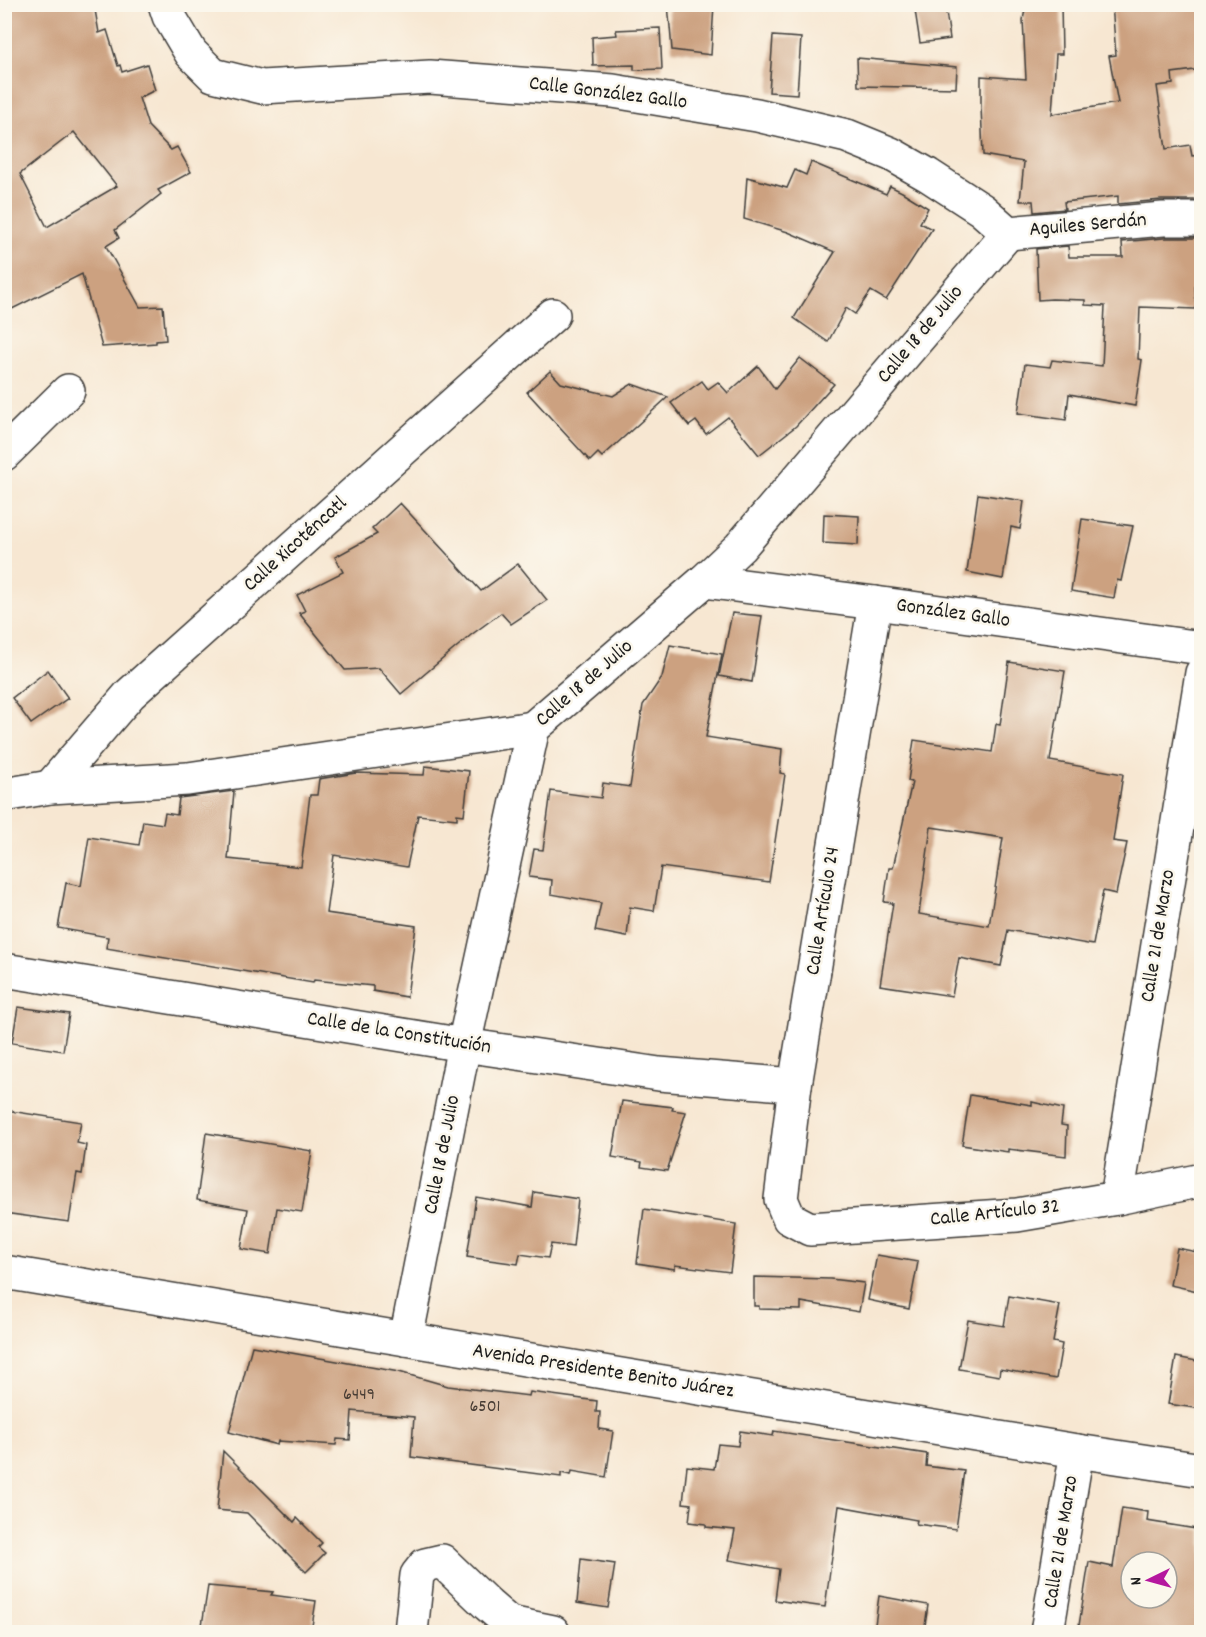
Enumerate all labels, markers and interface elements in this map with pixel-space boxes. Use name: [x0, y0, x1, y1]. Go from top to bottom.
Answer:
street label: Calle González Gallo: [527, 69, 689, 119]
street label: Aguiles Serdán: [1028, 206, 1148, 246]
street label: Calle 18 de Julio: [871, 279, 971, 391]
street label: Calle Xicoténcatl: [237, 490, 355, 600]
street label: González Gallo: [894, 591, 1012, 637]
street label: Calle 18 de Julio: [530, 633, 640, 735]
street label: Calle Artículo 24: [799, 845, 849, 977]
street label: Calle 21 de Marzo: [1134, 867, 1184, 1005]
street label: Calle de la Constitución: [305, 1005, 493, 1063]
street label: Calle 18 de Julio: [417, 1093, 469, 1217]
street label: Calle Artículo 32: [929, 1192, 1061, 1236]
street label: Avenida Presidente Benito Juárez: [470, 1337, 736, 1407]
house number: 6449: [343, 1383, 375, 1408]
house number: 6501: [470, 1395, 500, 1420]
street label: Calle 21 de Marzo: [1037, 1473, 1087, 1611]
north arrow: [1119, 1550, 1179, 1610]
text: N: [1125, 1576, 1148, 1586]

